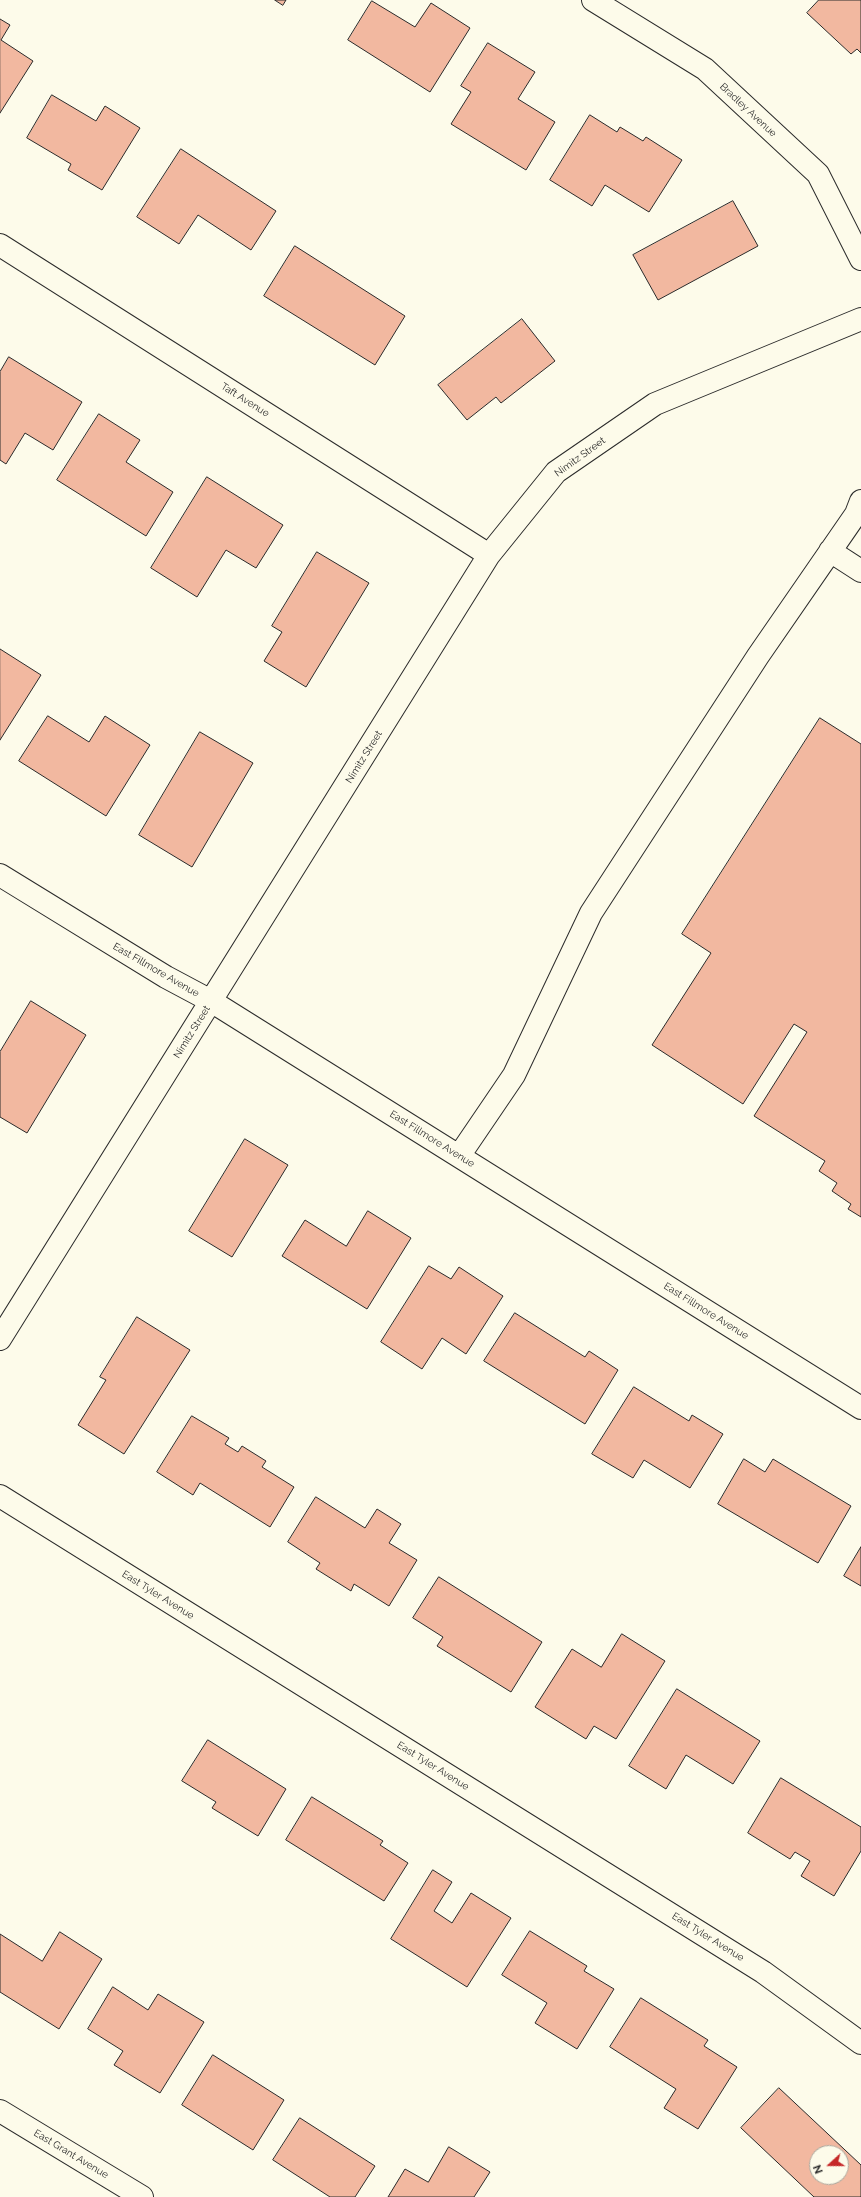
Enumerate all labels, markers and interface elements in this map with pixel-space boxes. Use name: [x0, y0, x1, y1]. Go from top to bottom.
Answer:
street label: Bradley Avenue: [717, 81, 779, 139]
street label: Taft Avenue: [219, 380, 271, 420]
street label: Nimitz Street: [552, 435, 608, 479]
street label: Nimitz Street: [343, 728, 385, 786]
street label: East Fillmore Avenue: [111, 940, 201, 1000]
street label: Nimitz Street: [171, 1003, 213, 1061]
street label: East Fillmore Avenue: [387, 1108, 477, 1170]
street label: East Fillmore Avenue: [661, 1280, 751, 1342]
street label: East Tyler Avenue: [120, 1568, 196, 1622]
street label: East Tyler Avenue: [395, 1739, 471, 1793]
street label: East Tyler Avenue: [670, 1910, 746, 1964]
street label: East Grant Avenue: [31, 2127, 111, 2181]
north arrow: [809, 2145, 849, 2185]
text: N: [811, 2163, 826, 2175]

